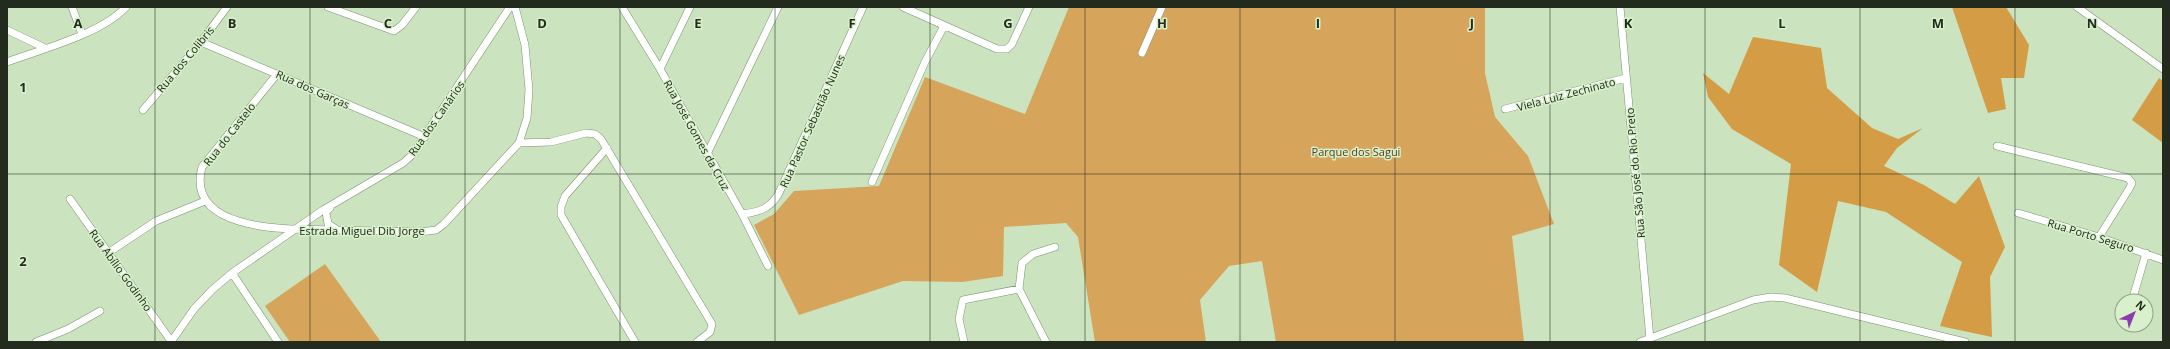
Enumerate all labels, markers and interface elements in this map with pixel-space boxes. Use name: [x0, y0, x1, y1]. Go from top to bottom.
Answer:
text: A: [74, 14, 83, 32]
text: B: [228, 14, 237, 32]
text: C: [384, 14, 392, 32]
text: D: [537, 14, 547, 32]
text: E: [694, 14, 702, 32]
text: F: [848, 14, 856, 32]
text: G: [1003, 14, 1013, 32]
text: H: [1157, 14, 1167, 32]
text: I: [1316, 14, 1320, 32]
text: J: [1469, 14, 1474, 32]
text: K: [1624, 14, 1633, 32]
text: L: [1778, 14, 1786, 32]
text: M: [1932, 14, 1944, 32]
text: N: [2087, 14, 2097, 32]
street label: Rua dos Colibris: [153, 23, 217, 95]
street label: Rua Pastor Sebastião Nunes: [776, 52, 848, 190]
street label: Rua dos Garças: [274, 66, 352, 112]
street label: Viela Luiz Zechinato: [1515, 74, 1617, 114]
street label: Rua dos Canários: [404, 77, 468, 159]
street label: Rua José Gomes da Cruz: [660, 77, 734, 193]
text: 1: [19, 78, 27, 96]
street label: Rua do Castelo: [200, 99, 259, 169]
street label: Rua São José do Rio Preto: [1622, 107, 1648, 239]
park label: Parque dos Sagui: [1312, 144, 1400, 159]
street label: Rua Porto Seguro: [2046, 215, 2136, 255]
street label: Estrada Miguel Dib Jorge: [299, 223, 425, 238]
street label: Rua Abílio Godinho: [86, 226, 156, 314]
text: 2: [19, 252, 27, 270]
north arrow: [2114, 293, 2154, 333]
text: N: [2133, 297, 2150, 314]

